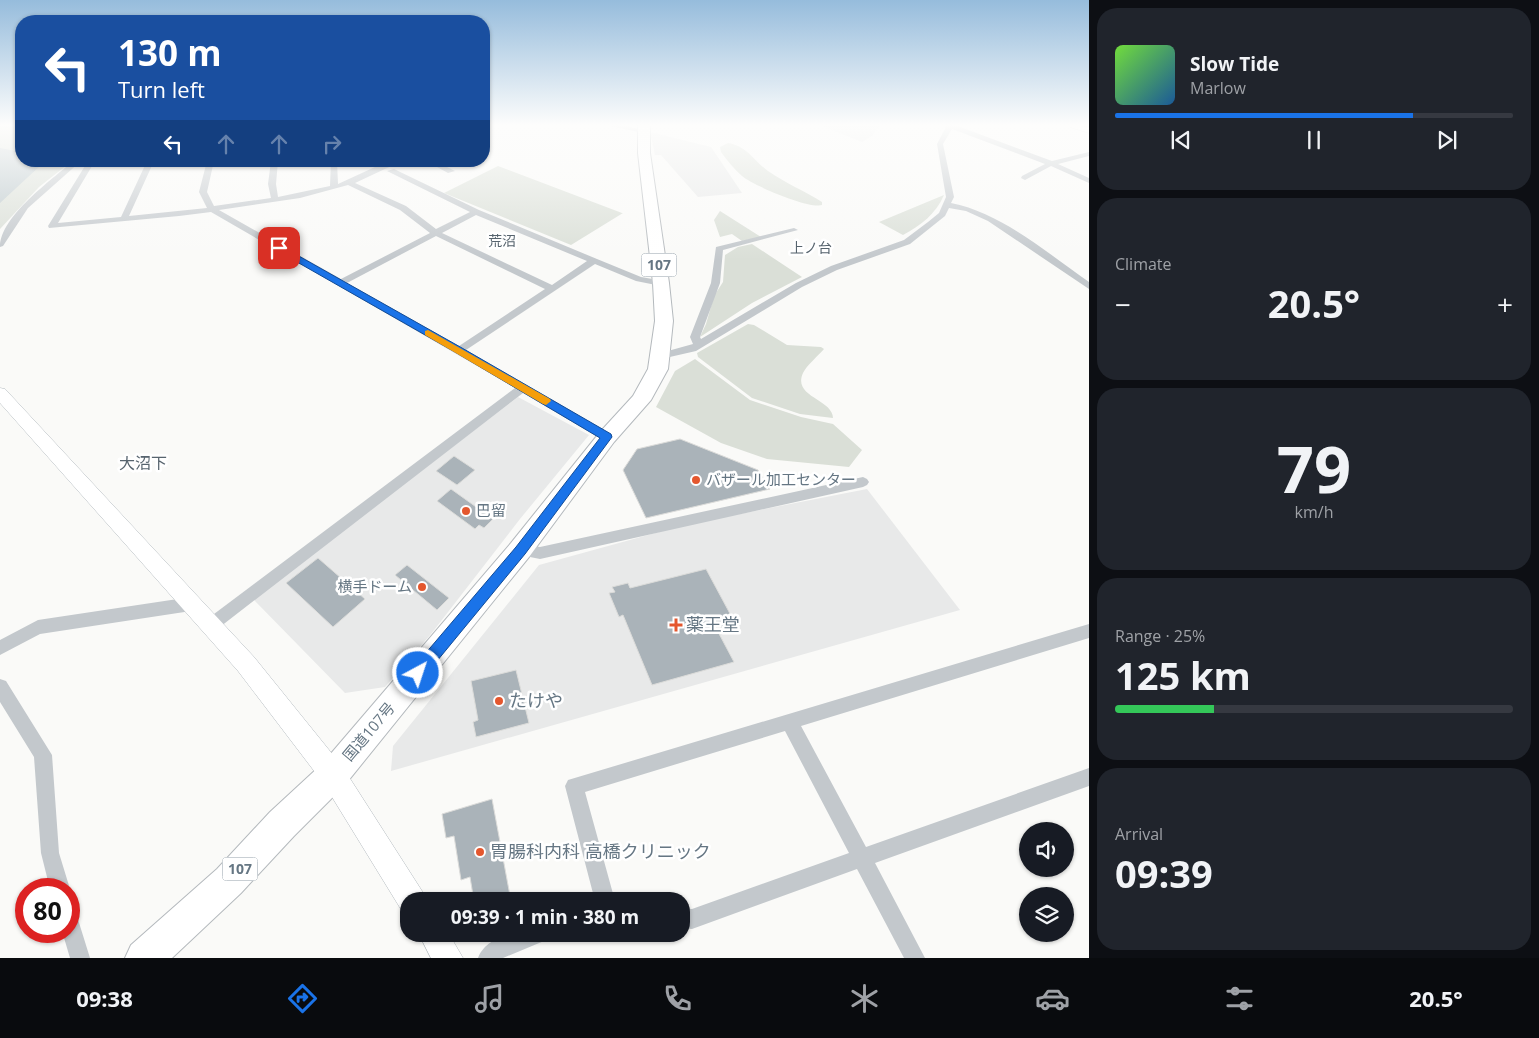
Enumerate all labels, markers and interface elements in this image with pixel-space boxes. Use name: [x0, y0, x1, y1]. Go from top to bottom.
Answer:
text: 130 m: [118, 29, 222, 76]
icon: left: [35, 35, 100, 100]
text: Slow Tide: [1190, 51, 1279, 77]
text: Turn left: [118, 74, 205, 104]
text: Marlow: [1190, 77, 1246, 99]
icon: previous: [1167, 126, 1195, 154]
icon: pause: [1300, 126, 1328, 154]
icon: next: [1433, 126, 1461, 154]
icon: left: [159, 130, 187, 158]
icon: ahead: [212, 130, 240, 158]
icon: ahead: [265, 130, 293, 158]
icon: right: [318, 130, 346, 158]
pin: [258, 227, 300, 269]
district label: 荒沼: [488, 231, 516, 250]
icon: arrive: [265, 234, 293, 262]
district label: 上ノ台: [790, 238, 832, 257]
text: Climate: [1115, 253, 1172, 275]
road number: 107: [642, 254, 676, 276]
text: 20.5°: [1268, 277, 1360, 329]
text: −: [1115, 285, 1131, 323]
text: +: [1497, 285, 1513, 323]
text: 79: [1277, 424, 1351, 512]
district label: 大沼下: [119, 452, 167, 474]
place label: バザール加工センター: [706, 469, 856, 489]
marker: バザール加工センター: [690, 474, 702, 486]
place label: 巴留: [476, 500, 506, 520]
text: km/h: [1295, 501, 1333, 523]
marker: 巴留: [460, 505, 472, 517]
place label: 横手ドーム: [337, 576, 412, 596]
marker: 横手ドーム: [416, 581, 428, 593]
place label: 薬王堂: [686, 612, 740, 636]
marker: 薬王堂: [670, 619, 682, 631]
text: Range · 25%: [1115, 625, 1205, 647]
position arrow: [391, 646, 443, 698]
text: 125 km: [1115, 649, 1251, 701]
place label: たけや: [509, 688, 563, 712]
marker: たけや: [493, 695, 505, 707]
street label: 国道107号: [338, 698, 399, 765]
map controls: [1019, 822, 1074, 942]
button: sound: [1019, 822, 1074, 877]
text: Arrival: [1115, 823, 1163, 845]
place label: 胃腸科内科 高橋クリニック: [490, 839, 711, 863]
marker: 胃腸科内科 高橋クリニック: [474, 846, 486, 858]
text: 09:39: [1115, 847, 1213, 899]
road number: 107: [222, 858, 258, 881]
speed limit sign: 80: [15, 878, 80, 943]
button: layers: [1019, 887, 1074, 942]
text: 09:39 · 1 min · 380 m: [451, 904, 639, 930]
icon: directions: [285, 981, 320, 1016]
icon: music: [472, 981, 507, 1016]
icon: phone: [660, 981, 695, 1016]
icon: climate: [847, 981, 882, 1016]
icon: car: [1035, 981, 1070, 1016]
icon: filters: [1222, 981, 1257, 1016]
text: 09:38: [76, 983, 133, 1013]
text: 20.5°: [1409, 983, 1463, 1013]

